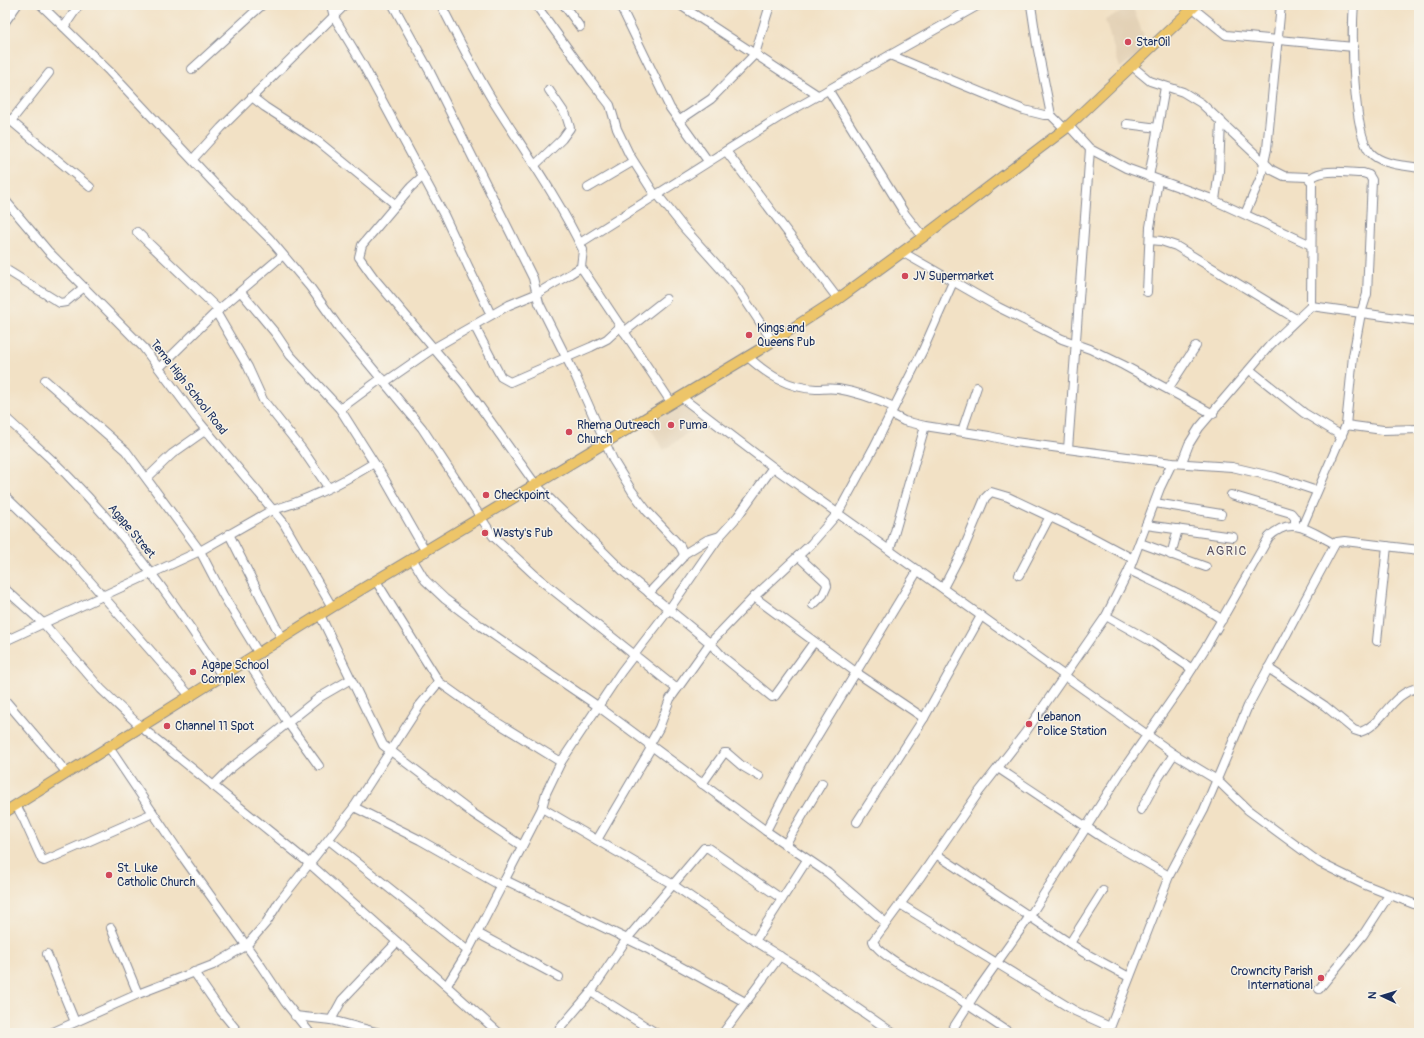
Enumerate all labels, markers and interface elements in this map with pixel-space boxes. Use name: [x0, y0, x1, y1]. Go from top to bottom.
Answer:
place label: StarOil: [1136, 35, 1170, 50]
marker: StarOil: [1123, 37, 1133, 47]
place label: JV Supermarket: [913, 269, 994, 284]
marker: JV Supermarket: [900, 271, 910, 281]
place label: Kings and Queens Pub: [757, 321, 815, 350]
marker: Kings and Queens Pub: [744, 330, 754, 340]
street label: Tema High School Road: [147, 337, 230, 438]
place label: Rhema Outreach Church: [577, 418, 660, 447]
place label: Puma: [679, 418, 708, 433]
marker: Puma: [666, 420, 676, 430]
marker: Rhema Outreach Church: [564, 427, 574, 437]
place label: Checkpoint: [494, 488, 550, 503]
marker: Checkpoint: [481, 490, 491, 500]
street label: Agape Street: [105, 501, 159, 562]
place label: Wasty's Pub: [493, 526, 553, 541]
marker: Wasty's Pub: [480, 528, 490, 538]
district label: AGRIC: [1206, 543, 1248, 559]
place label: Agape School Complex: [201, 658, 269, 687]
marker: Agape School Complex: [188, 667, 198, 677]
place label: Lebanon Police Station: [1037, 710, 1107, 739]
place label: Channel 11 Spot: [175, 719, 254, 734]
marker: Lebanon Police Station: [1024, 719, 1034, 729]
marker: Channel 11 Spot: [162, 721, 172, 731]
place label: St. Luke Catholic Church: [117, 861, 196, 890]
marker: St. Luke Catholic Church: [104, 870, 114, 880]
place label: Crowncity Parish International: [1230, 964, 1313, 993]
marker: Crowncity Parish International: [1316, 973, 1326, 983]
north arrow: [1362, 976, 1402, 1016]
text: N: [1366, 991, 1379, 1000]

